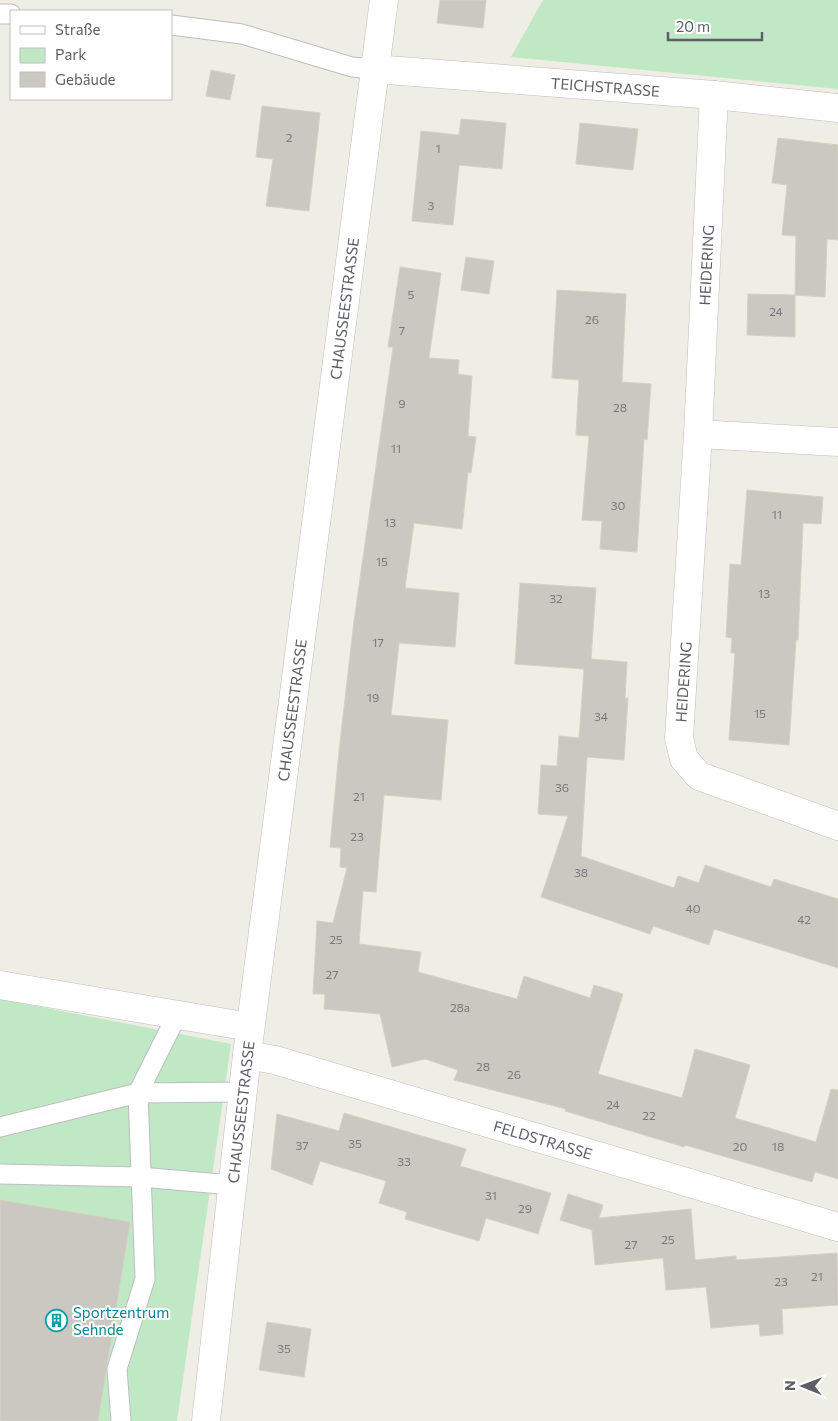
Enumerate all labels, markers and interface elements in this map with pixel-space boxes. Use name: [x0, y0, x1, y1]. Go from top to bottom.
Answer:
legend: [10, 10, 172, 100]
scale bar: [668, 10, 762, 42]
text: 20 m: [676, 17, 710, 35]
text: Straße: [55, 20, 101, 38]
text: Park: [55, 45, 86, 63]
text: Gebäude: [55, 70, 116, 88]
street label: TEICHSTRASSE: [550, 74, 661, 100]
house number: 2: [286, 130, 293, 144]
house number: 1: [435, 141, 441, 155]
house number: 3: [428, 198, 435, 212]
street label: HEIDERING: [695, 224, 717, 306]
street label: CHAUSSEESTRASSE: [326, 236, 362, 381]
house number: 5: [408, 287, 415, 301]
house number: 24: [769, 304, 783, 318]
house number: 26: [585, 312, 599, 326]
house number: 7: [399, 323, 405, 337]
house number: 9: [398, 396, 406, 410]
house number: 28: [613, 400, 627, 414]
house number: 11: [391, 441, 401, 455]
house number: 30: [611, 498, 626, 512]
house number: 11: [772, 507, 782, 521]
house number: 13: [384, 515, 396, 529]
house number: 15: [376, 554, 388, 568]
house number: 13: [758, 586, 770, 600]
house number: 32: [549, 591, 563, 605]
house number: 17: [372, 635, 384, 649]
street label: CHAUSSEESTRASSE: [274, 638, 310, 782]
street label: HEIDERING: [671, 641, 695, 723]
house number: 19: [367, 690, 379, 704]
house number: 15: [754, 706, 766, 720]
house number: 34: [594, 709, 608, 723]
house number: 36: [555, 780, 569, 794]
house number: 21: [353, 789, 365, 803]
house number: 23: [350, 829, 364, 843]
house number: 38: [574, 865, 588, 879]
house number: 40: [685, 901, 701, 915]
house number: 42: [797, 912, 811, 926]
house number: 25: [329, 932, 343, 946]
house number: 27: [326, 967, 338, 981]
house number: 28a: [450, 1000, 470, 1014]
street label: CHAUSSEESTRASSE: [224, 1040, 258, 1184]
house number: 28: [476, 1059, 490, 1073]
house number: 26: [507, 1067, 521, 1081]
house number: 24: [606, 1097, 620, 1111]
house number: 22: [642, 1108, 656, 1122]
street label: FELDSTRASSE: [491, 1116, 595, 1163]
house number: 35: [348, 1136, 362, 1150]
house number: 37: [295, 1138, 309, 1152]
house number: 20: [733, 1139, 747, 1153]
house number: 18: [772, 1139, 784, 1153]
house number: 33: [397, 1154, 411, 1168]
house number: 31: [485, 1188, 497, 1202]
house number: 29: [518, 1201, 532, 1215]
house number: 25: [661, 1232, 675, 1246]
house number: 27: [625, 1237, 637, 1251]
house number: 21: [811, 1269, 823, 1283]
house number: 23: [774, 1274, 788, 1288]
place label: Sportzentrum Sehnde: [73, 1303, 169, 1338]
building icon: Sportzentrum Sehnde: [45, 1309, 69, 1333]
house number: 35: [277, 1341, 291, 1355]
north arrow: [778, 1361, 828, 1411]
text: N: [781, 1380, 798, 1391]

